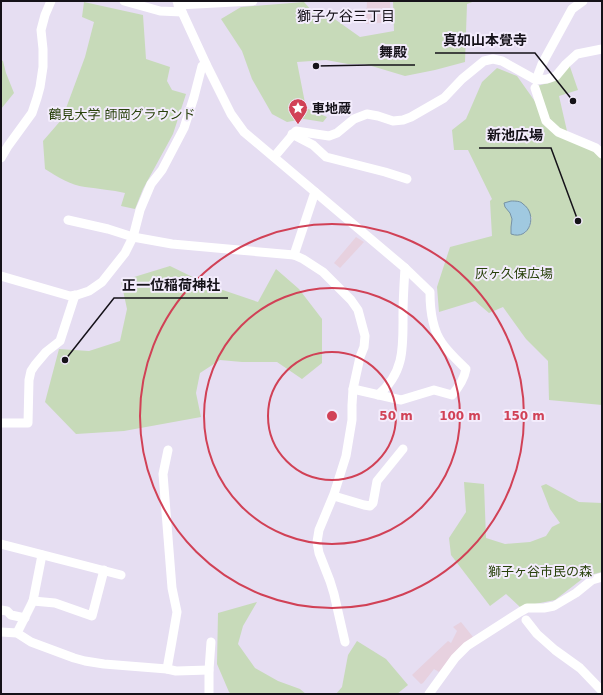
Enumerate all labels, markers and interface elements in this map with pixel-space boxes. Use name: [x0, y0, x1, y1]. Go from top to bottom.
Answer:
district label: 獅子ケ谷三丁目: [297, 8, 395, 24]
callout: 真如山本覺寺: [435, 27, 535, 53]
text: 真如山本覺寺: [443, 32, 527, 48]
callout: 舞殿: [371, 39, 415, 65]
text: 舞殿: [379, 44, 407, 60]
place icon: 車地蔵: [287, 97, 309, 125]
place label: 車地蔵: [312, 101, 351, 116]
park label: 鶴見大学 師岡グラウンド: [48, 107, 196, 122]
callout: 新池広場: [479, 122, 551, 148]
text: 新池広場: [487, 127, 543, 143]
park label: 灰ヶ久保広場: [475, 266, 553, 281]
callout: 正一位稲荷神社: [114, 272, 228, 298]
text: 正一位稲荷神社: [122, 277, 220, 293]
centre of rings: [325, 409, 339, 423]
text: 50 m: [379, 409, 413, 423]
text: 100 m: [439, 409, 481, 423]
text: 150 m: [503, 409, 545, 423]
park label: 獅子ヶ谷市民の森: [488, 564, 592, 579]

